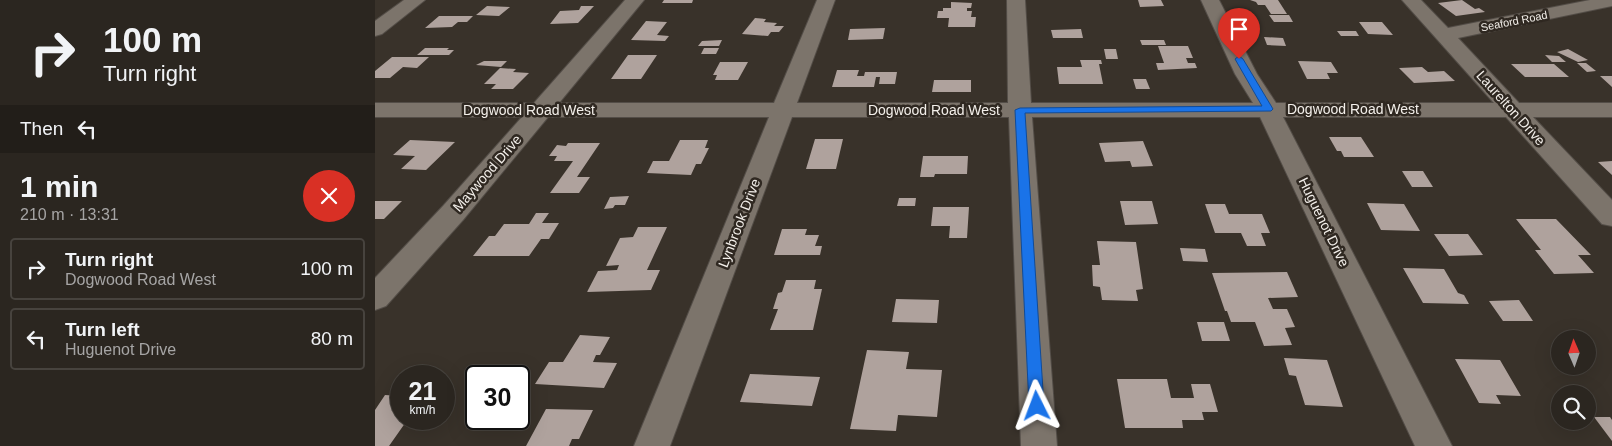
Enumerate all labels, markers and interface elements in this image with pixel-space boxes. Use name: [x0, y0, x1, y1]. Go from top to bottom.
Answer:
pin: [1218, 8, 1260, 59]
street label: Seaford Road: [1480, 9, 1548, 33]
icon: arrive: [1225, 15, 1253, 43]
icon: right: [20, 20, 85, 85]
text: 100 m: [103, 20, 202, 59]
text: Turn right: [103, 61, 196, 86]
street label: Laurelton Drive: [1473, 67, 1549, 149]
street label: Dogwood Road West: [1287, 101, 1419, 117]
street label: Dogwood Road West: [463, 102, 595, 118]
street label: Dogwood Road West: [868, 102, 1000, 118]
icon: left: [73, 115, 101, 143]
text: Then: [20, 118, 63, 139]
street label: Maywood Drive: [449, 131, 525, 215]
text: 1 min: [20, 170, 98, 203]
button: close: [303, 170, 355, 222]
street label: Huguenot Drive: [1295, 175, 1353, 269]
street label: Lynbrook Drive: [715, 176, 763, 270]
text: 210 m · 13:31: [20, 206, 119, 223]
text: Turn right: [65, 249, 153, 270]
icon: right: [22, 255, 50, 283]
text: 100 m: [300, 258, 353, 279]
text: Dogwood Road West: [65, 271, 216, 288]
text: Turn left: [65, 319, 140, 340]
icon: left: [22, 325, 50, 353]
text: 80 m: [311, 328, 353, 349]
north arrow: [1551, 330, 1596, 375]
map controls: [1551, 330, 1596, 430]
text: Huguenot Drive: [65, 341, 176, 358]
speed limit sign: 30: [465, 365, 530, 430]
text: 21: [409, 377, 436, 405]
position arrow: [1010, 379, 1062, 431]
button: search: [1551, 385, 1596, 430]
text: km/h: [409, 403, 436, 417]

